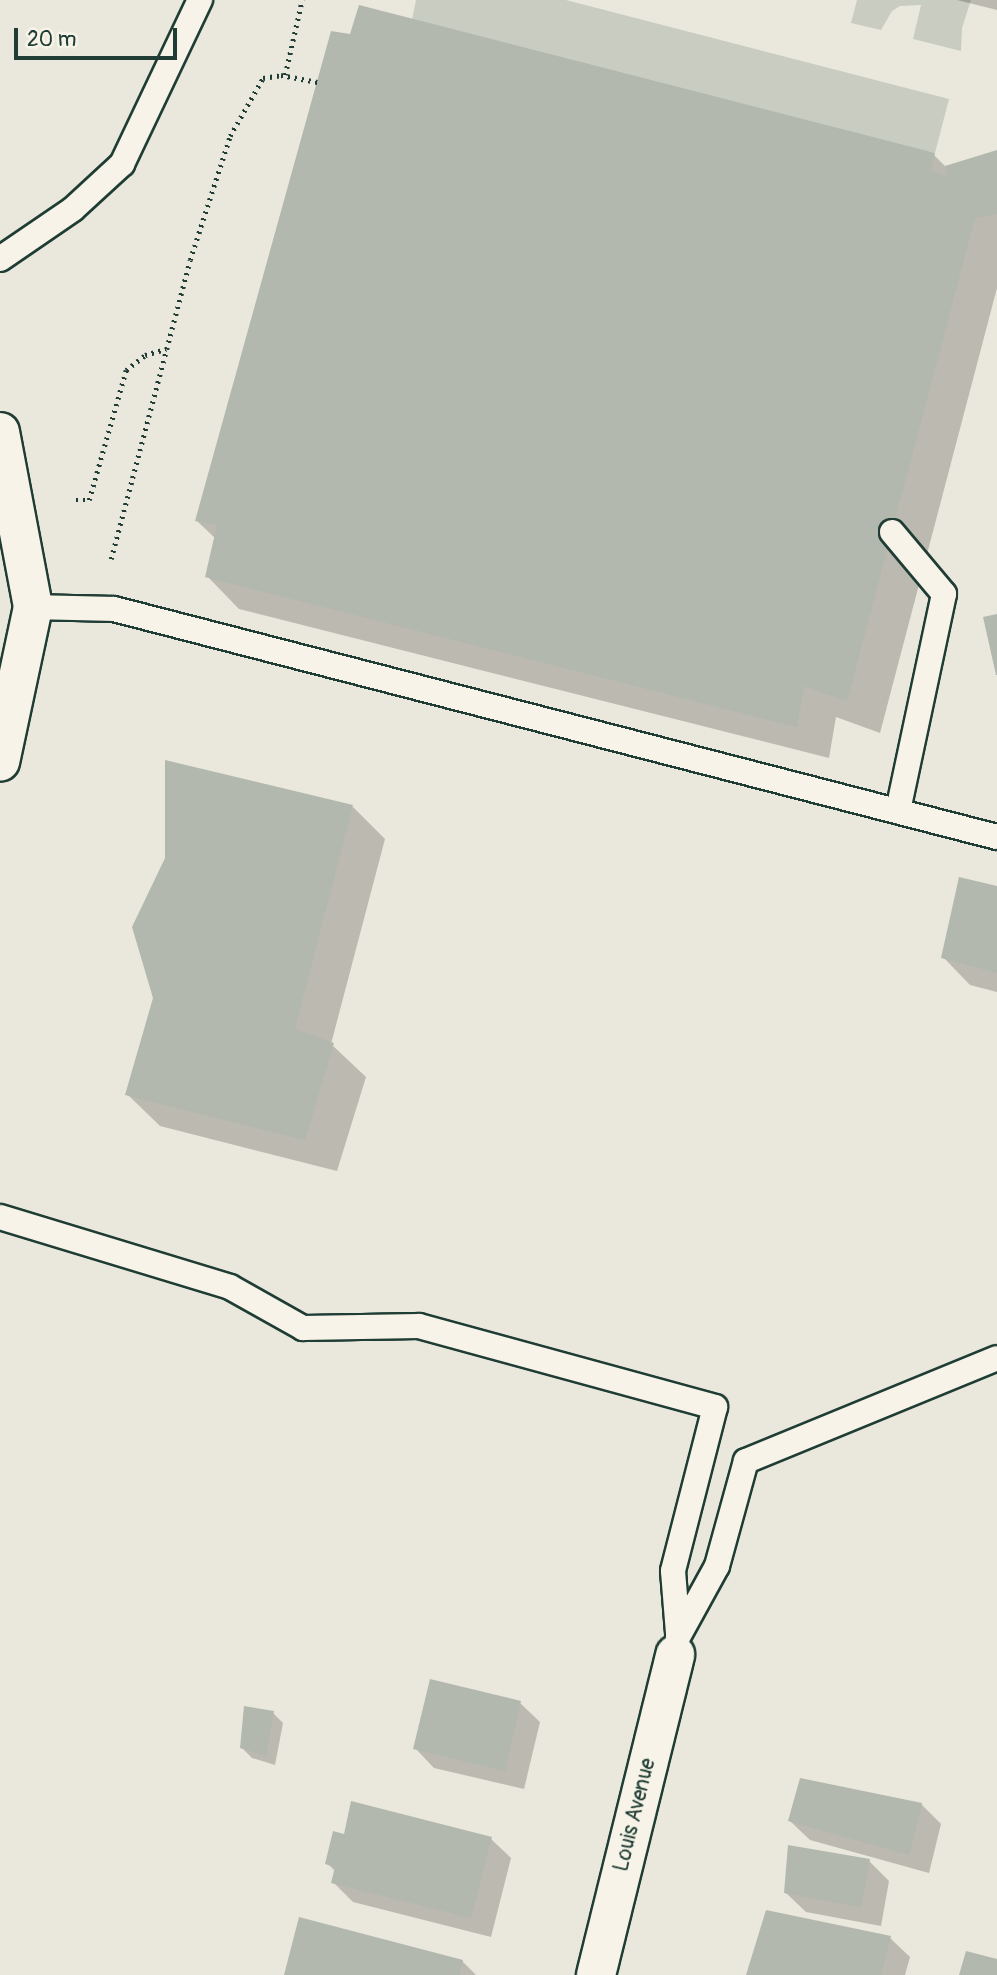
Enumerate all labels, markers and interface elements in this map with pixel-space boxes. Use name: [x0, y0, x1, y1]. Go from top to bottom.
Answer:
scale bar: [18, 14, 180, 58]
text: 20 m: [27, 26, 76, 53]
street label: Louis Avenue: [609, 1756, 661, 1874]

